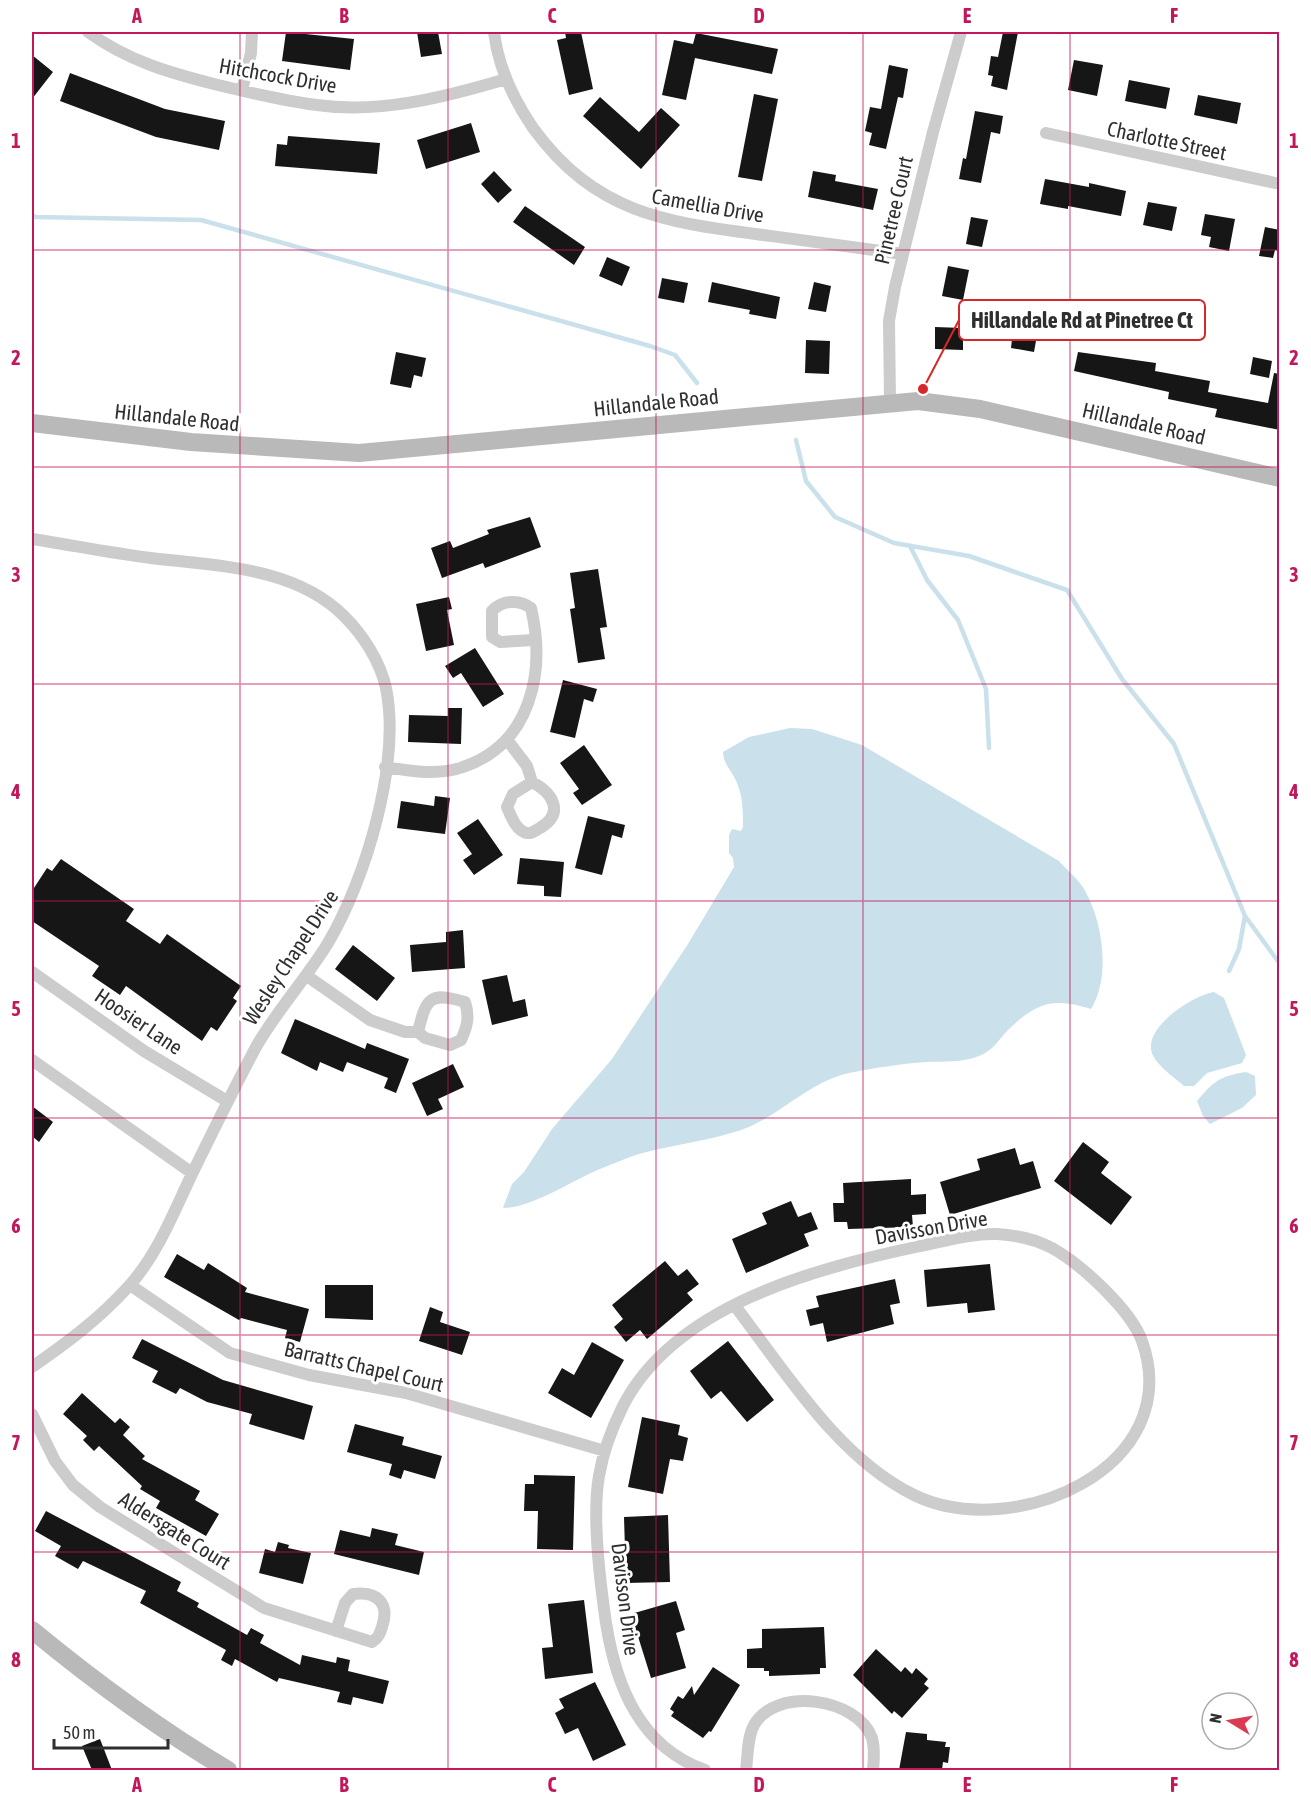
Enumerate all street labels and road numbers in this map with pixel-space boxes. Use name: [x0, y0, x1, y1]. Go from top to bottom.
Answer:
street label: Hitchcock Drive: [217, 53, 339, 97]
street label: Charlotte Street: [1105, 116, 1229, 164]
street label: Pinetree Court: [869, 154, 917, 266]
street label: Camellia Drive: [650, 183, 766, 227]
street label: Hillandale Road: [592, 383, 720, 421]
street label: Hillandale Road: [1080, 397, 1208, 449]
street label: Hillandale Road: [113, 398, 241, 436]
street label: Wesley Chapel Drive: [237, 885, 343, 1029]
street label: Hoosier Lane: [91, 983, 187, 1059]
street label: Davisson Drive: [873, 1205, 989, 1249]
street label: Barratts Chapel Court: [282, 1336, 446, 1396]
street label: Aldersgate Court: [115, 1486, 235, 1574]
street label: Davisson Drive: [607, 1541, 645, 1657]

